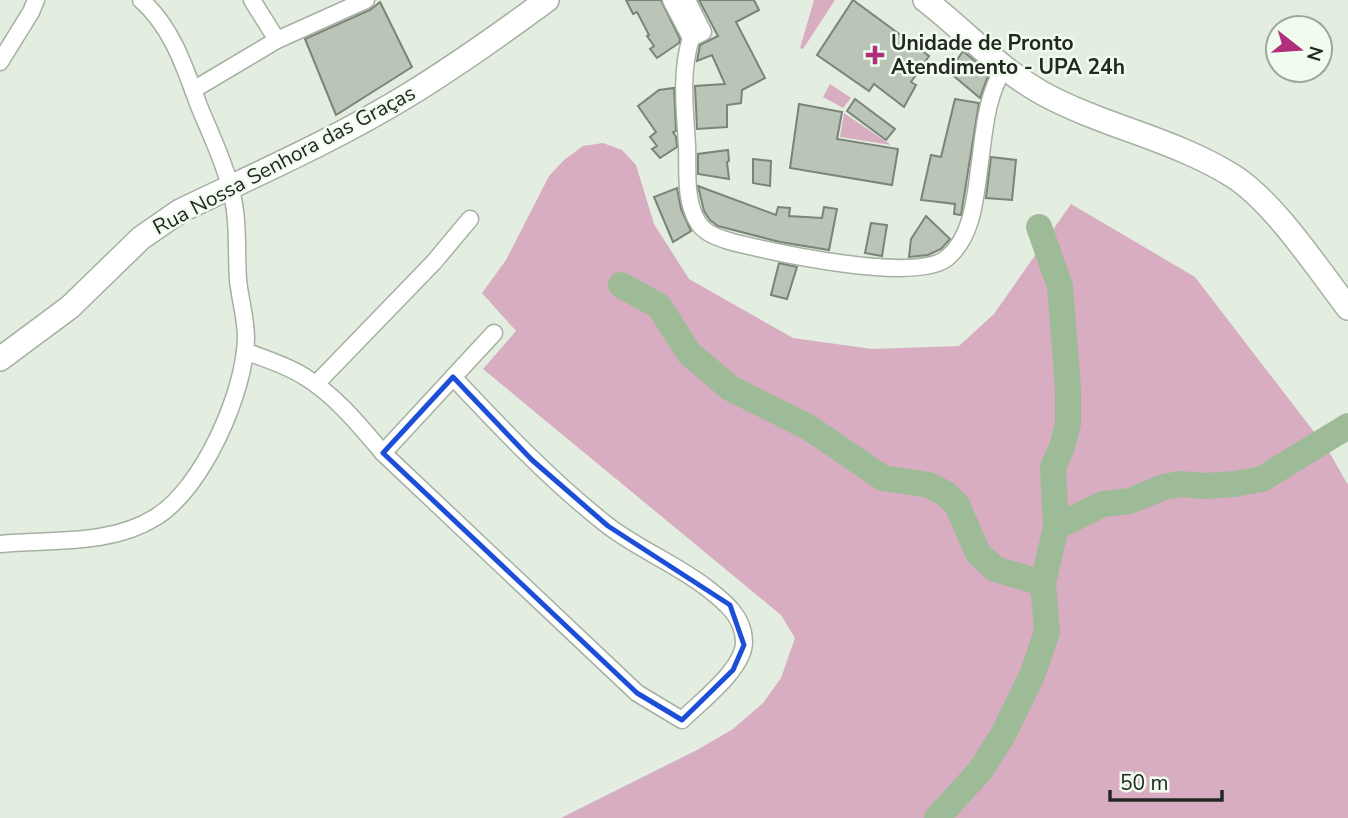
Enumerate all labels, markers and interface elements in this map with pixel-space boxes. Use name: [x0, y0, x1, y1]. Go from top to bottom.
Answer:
north arrow: [1264, 14, 1334, 84]
place label: Unidade de Pronto Atendimento - UPA 24h: [891, 29, 1125, 81]
text: N: [1300, 43, 1329, 64]
marker: Unidade de Pronto Atendimento - UPA 24h: [865, 45, 885, 65]
street label: Rua Nossa Senhora das Graças: [148, 79, 420, 241]
scale bar: [1110, 758, 1222, 802]
text: 50 m: [1120, 769, 1169, 797]

